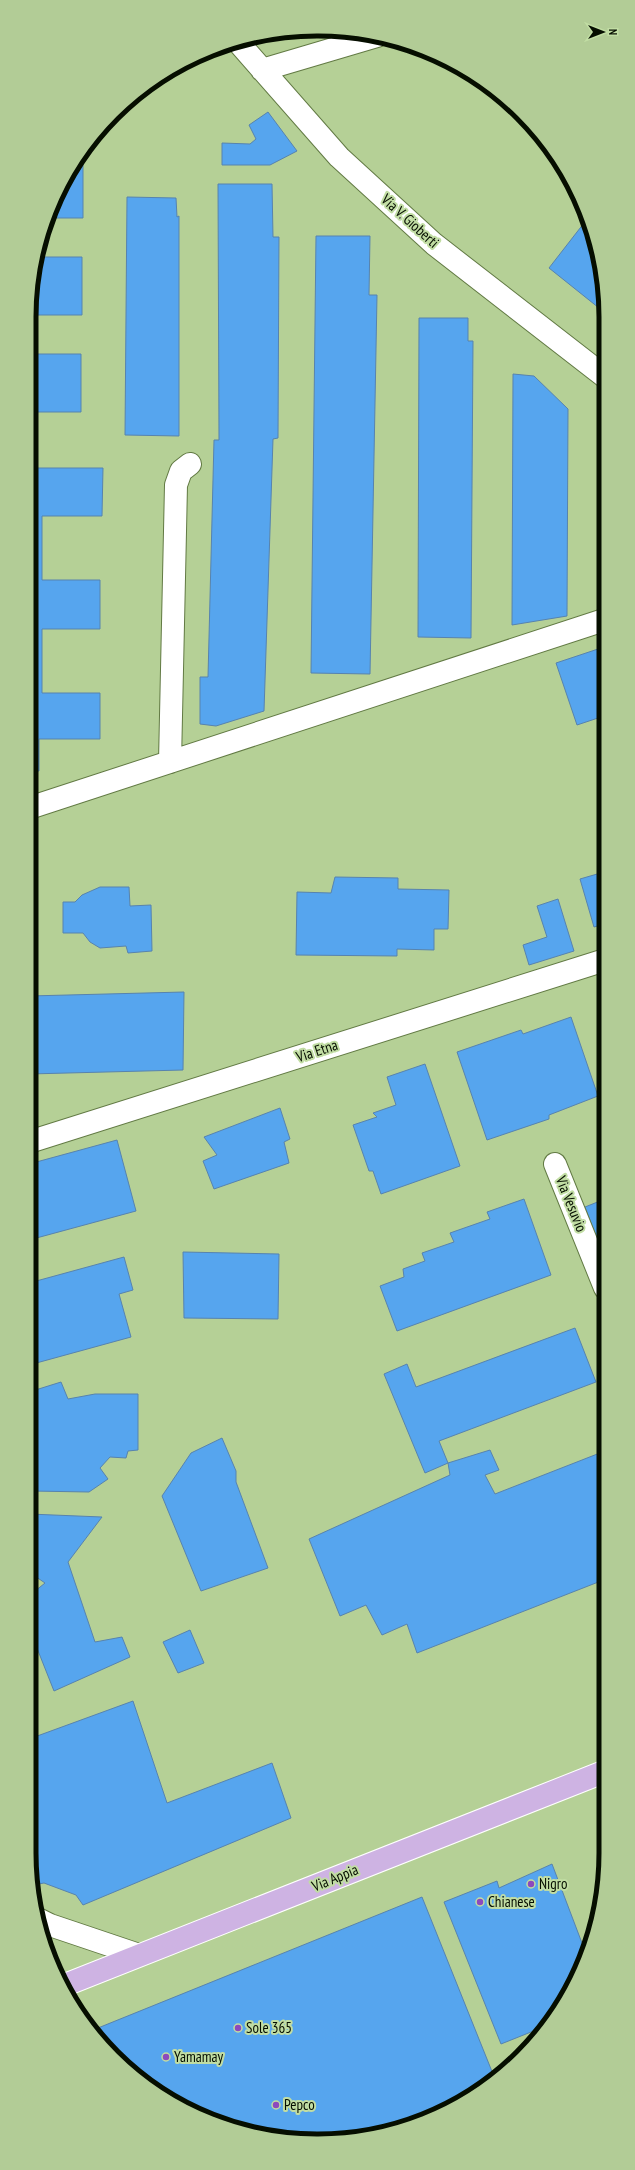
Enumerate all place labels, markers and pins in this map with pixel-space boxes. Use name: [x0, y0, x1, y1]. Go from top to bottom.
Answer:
place label: Nigro: [539, 1874, 567, 1893]
marker: Nigro: [526, 1879, 536, 1889]
place label: Chianese: [488, 1892, 535, 1911]
marker: Chianese: [475, 1897, 485, 1907]
place label: Sole 365: [246, 2018, 292, 2037]
marker: Sole 365: [233, 2023, 243, 2033]
place label: Yamamay: [174, 2047, 223, 2066]
marker: Yamamay: [161, 2052, 171, 2062]
place label: Pepco: [284, 2095, 315, 2114]
marker: Pepco: [271, 2100, 281, 2110]

